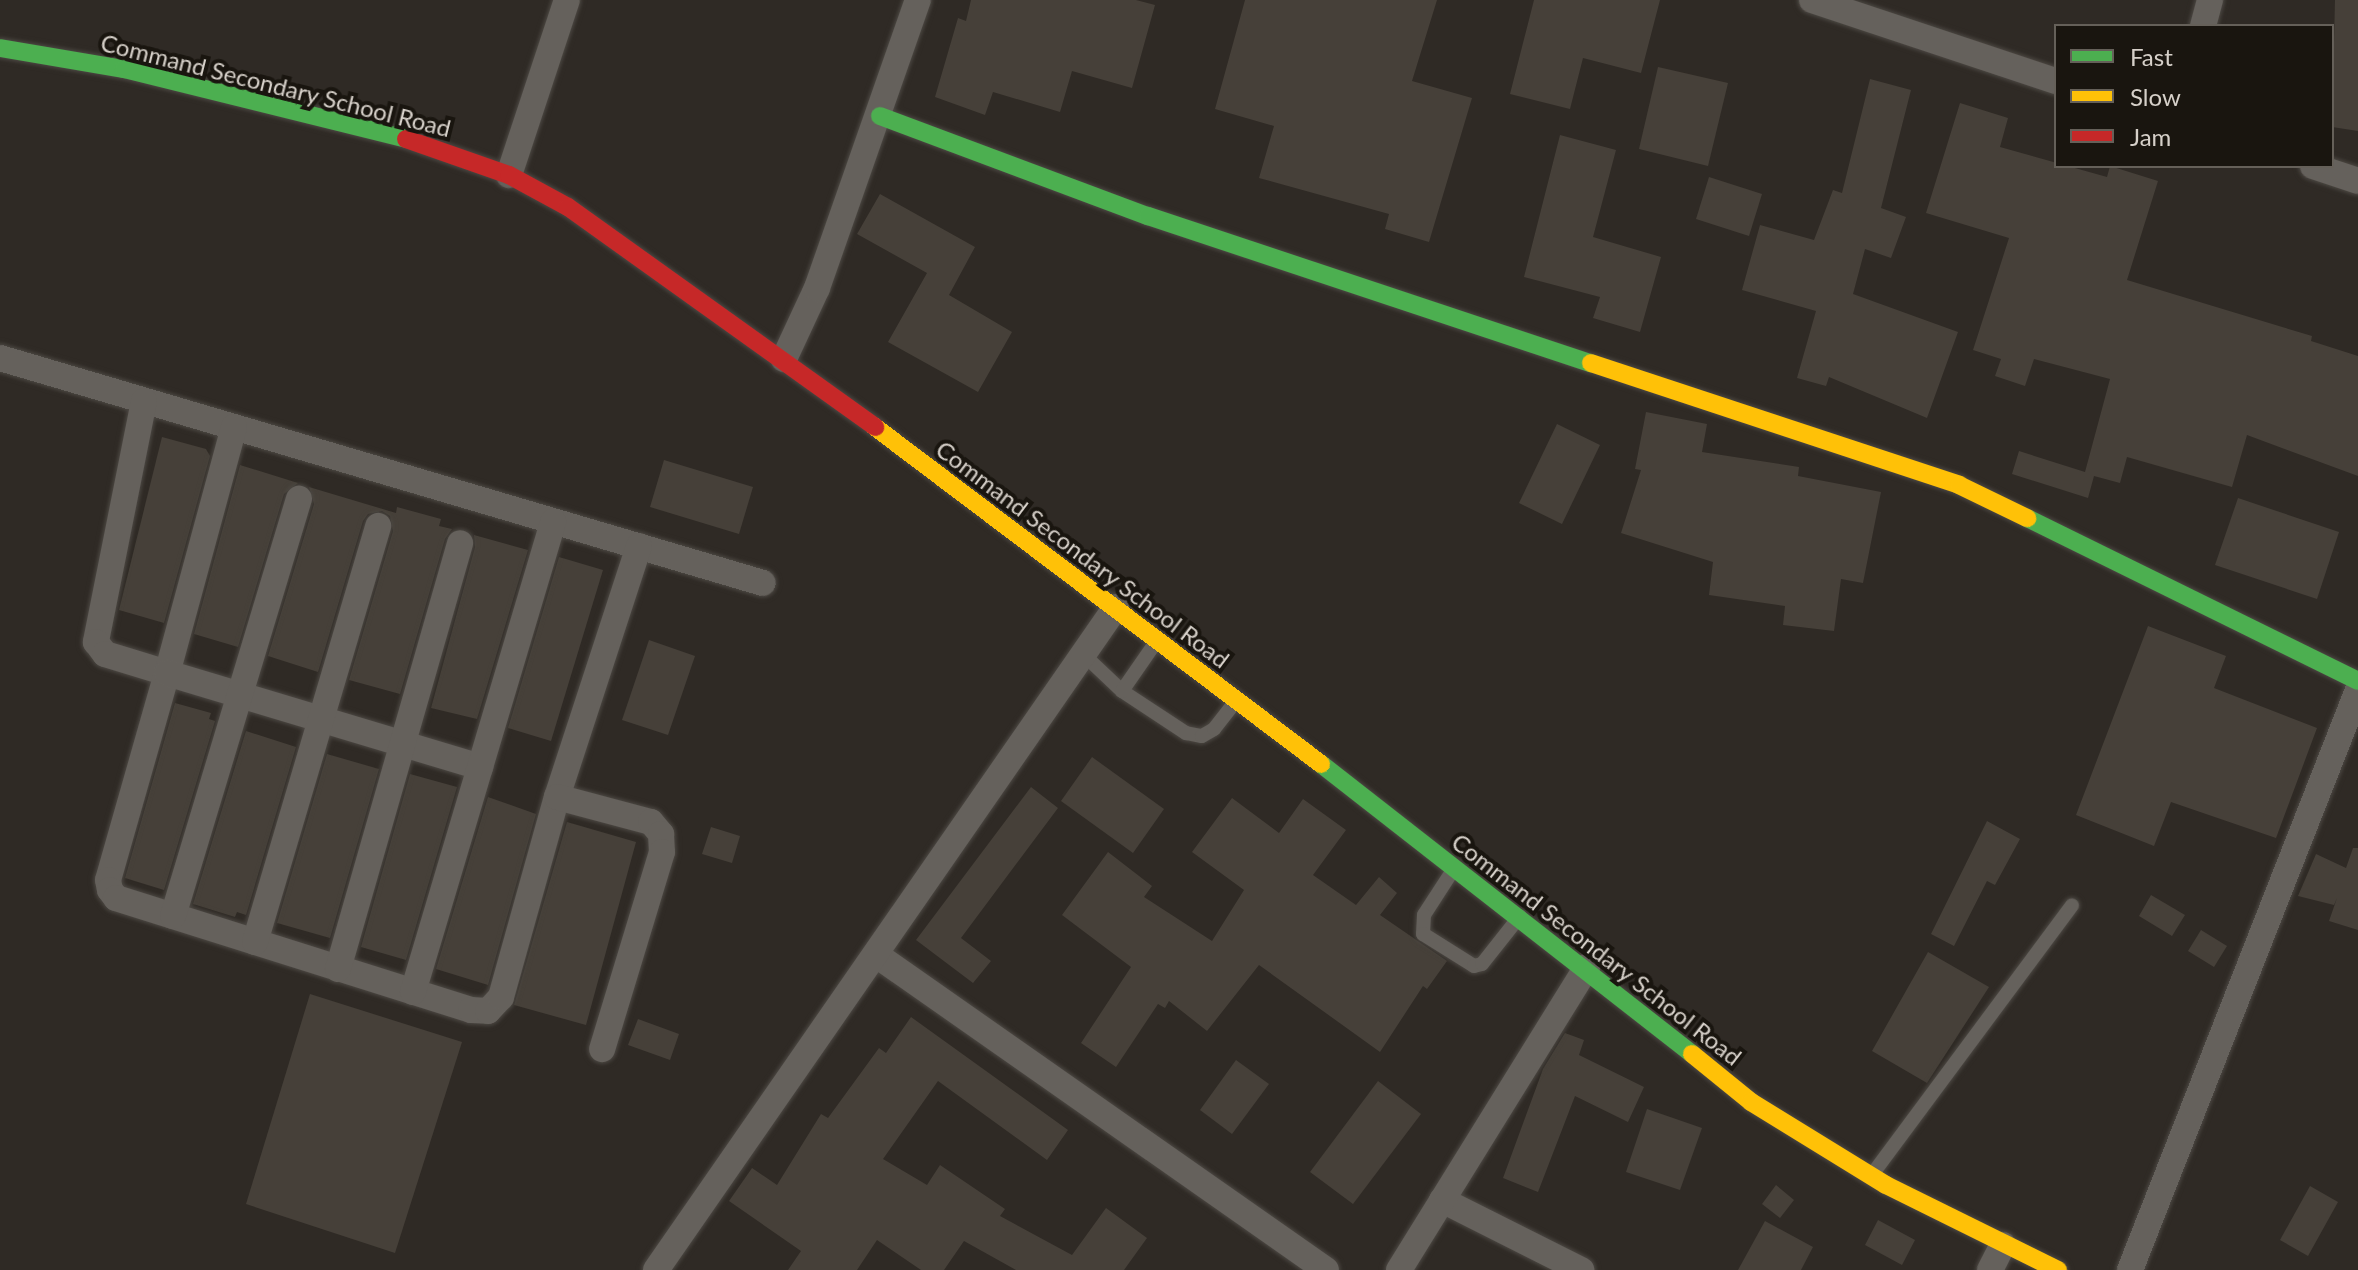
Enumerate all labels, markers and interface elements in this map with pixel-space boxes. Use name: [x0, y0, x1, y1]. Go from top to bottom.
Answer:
legend: [2054, 24, 2334, 168]
street label: Command Secondary School Road: [98, 27, 454, 143]
text: Fast: [2130, 42, 2173, 71]
text: Slow: [2130, 82, 2181, 111]
text: Jam: [2130, 122, 2171, 151]
street label: Command Secondary School Road: [930, 434, 1236, 674]
street label: Command Secondary School Road: [1446, 827, 1748, 1071]

